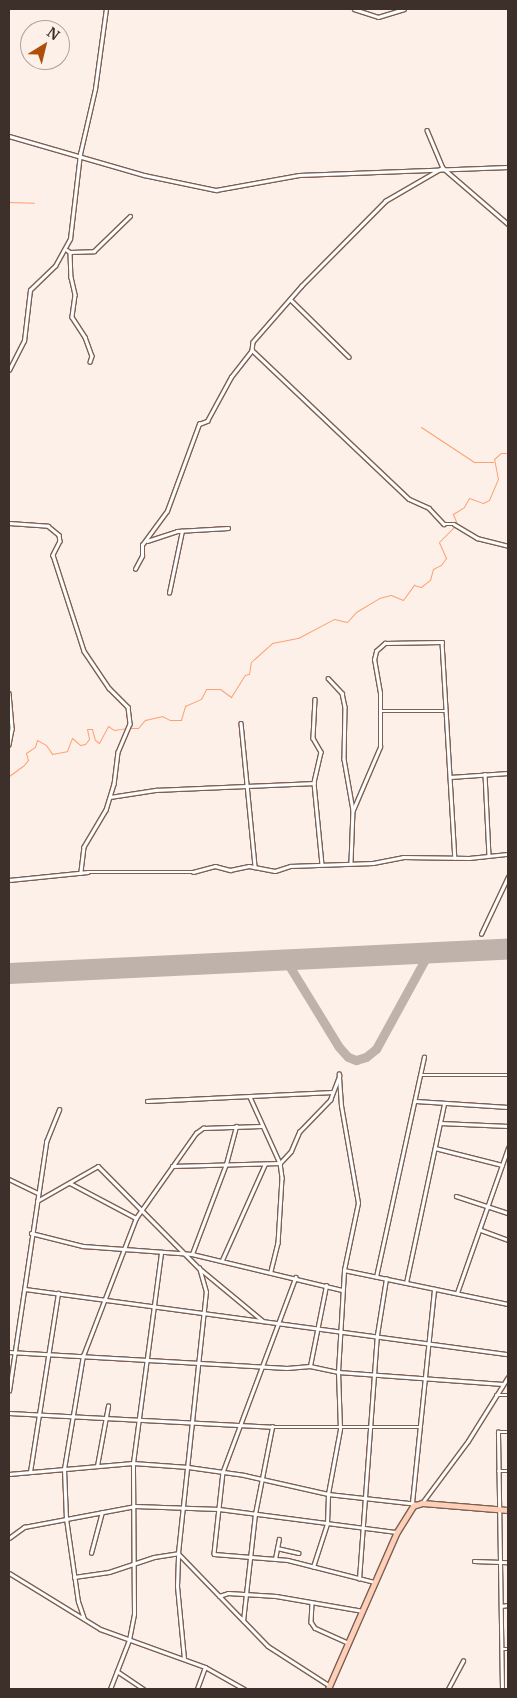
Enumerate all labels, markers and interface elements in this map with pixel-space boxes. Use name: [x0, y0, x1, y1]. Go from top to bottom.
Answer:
north arrow: [20, 20, 70, 70]
text: N: [43, 23, 63, 44]

